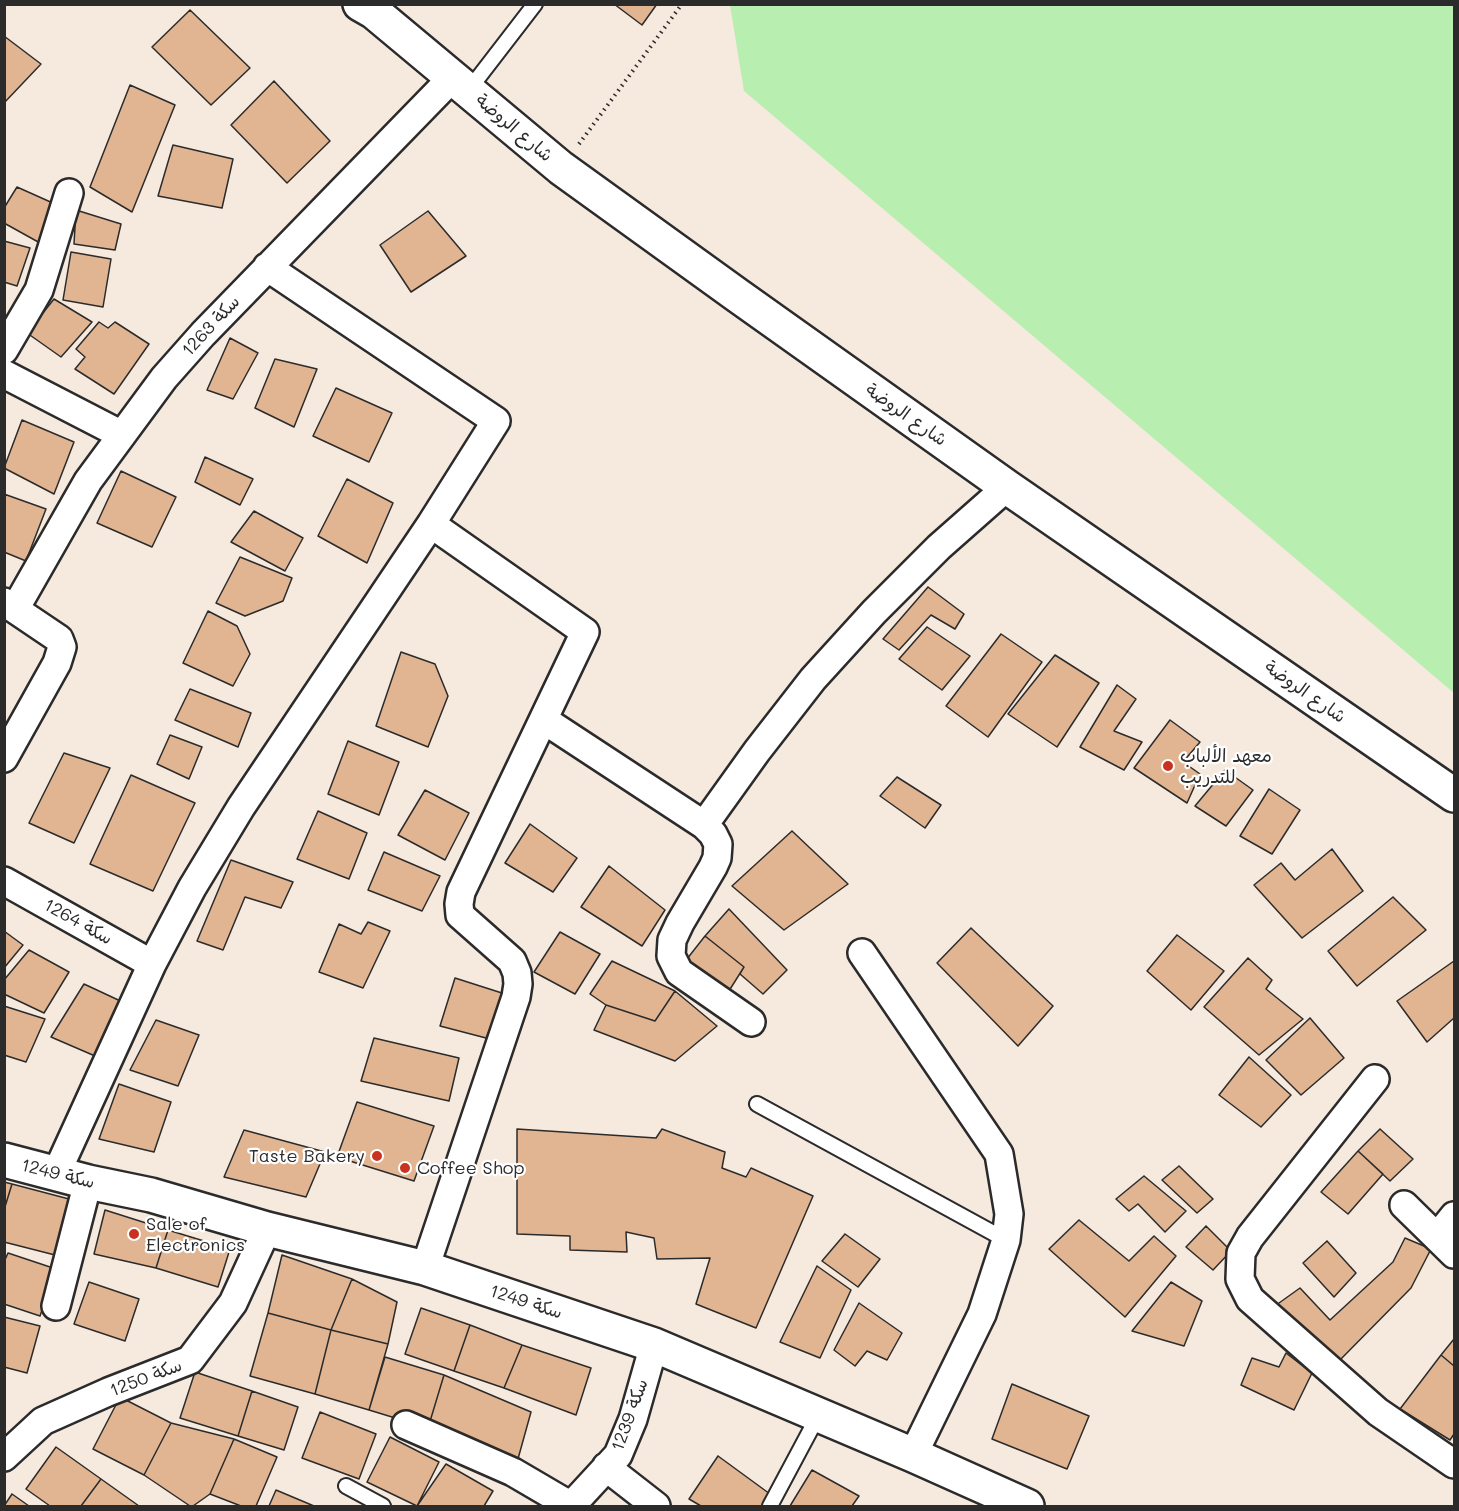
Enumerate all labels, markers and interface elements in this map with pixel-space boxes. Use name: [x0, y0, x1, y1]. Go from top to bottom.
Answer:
street label: شارع الروضة: [471, 90, 557, 166]
street label: سكة 1263: [177, 291, 245, 361]
street label: شارع الروضة: [861, 379, 951, 451]
street label: شارع الروضة: [1260, 656, 1350, 728]
place label: معهد الألباب للتدريب: [1180, 745, 1272, 788]
marker: معهد الألباب للتدريب: [1161, 759, 1175, 773]
street label: سكة 1264: [40, 894, 116, 950]
place label: Taste Bakery: [249, 1145, 365, 1167]
marker: Taste Bakery: [370, 1149, 384, 1163]
street label: سكة 1249: [19, 1154, 97, 1194]
place label: Coffee Shop: [417, 1157, 525, 1179]
marker: Coffee Shop: [398, 1161, 412, 1175]
place label: Sale of Electronics: [146, 1213, 245, 1256]
marker: Sale of Electronics: [127, 1227, 141, 1241]
street label: سكة 1249: [487, 1280, 565, 1324]
street label: سكة 1250: [107, 1354, 185, 1402]
street label: سكة 1239: [607, 1376, 653, 1454]

